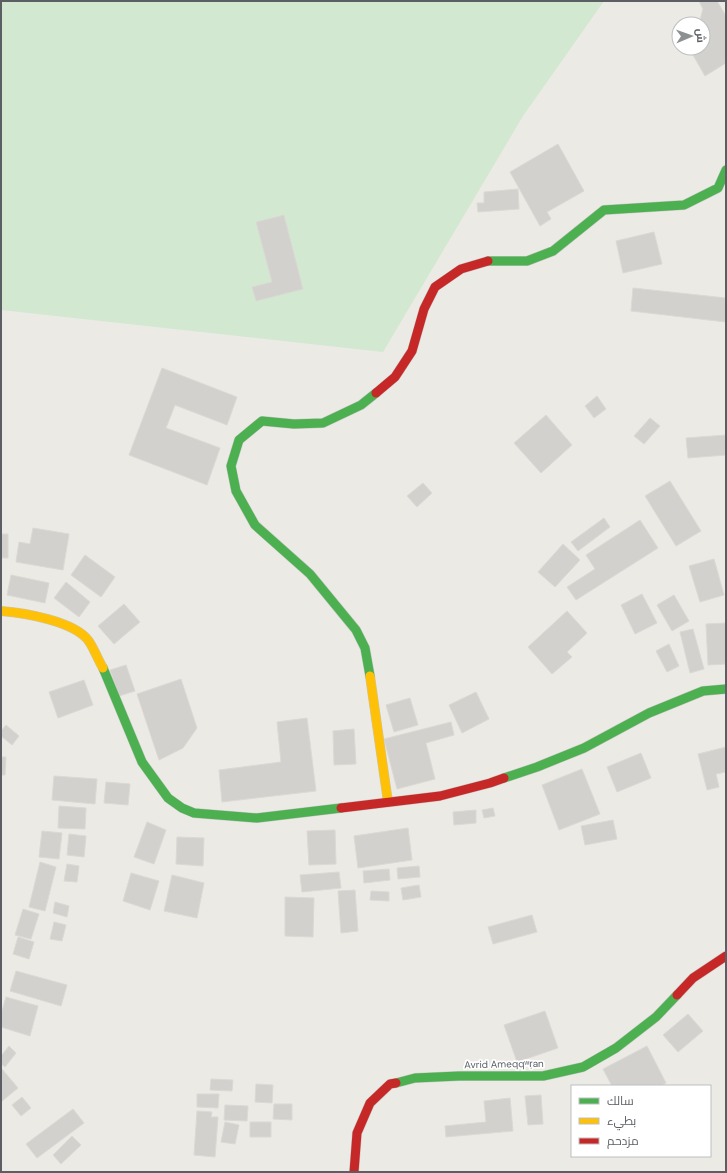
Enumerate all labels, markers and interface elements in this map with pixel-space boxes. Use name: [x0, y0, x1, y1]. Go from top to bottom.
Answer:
north arrow: [671, 16, 711, 56]
text: ش: [694, 28, 708, 43]
street label: Avrid Ameqqʷṛan: [464, 1057, 544, 1071]
legend: [571, 1085, 711, 1157]
text: سالك: [607, 1093, 634, 1109]
text: بطيء: [607, 1113, 636, 1131]
text: مزدحم: [607, 1133, 639, 1149]

